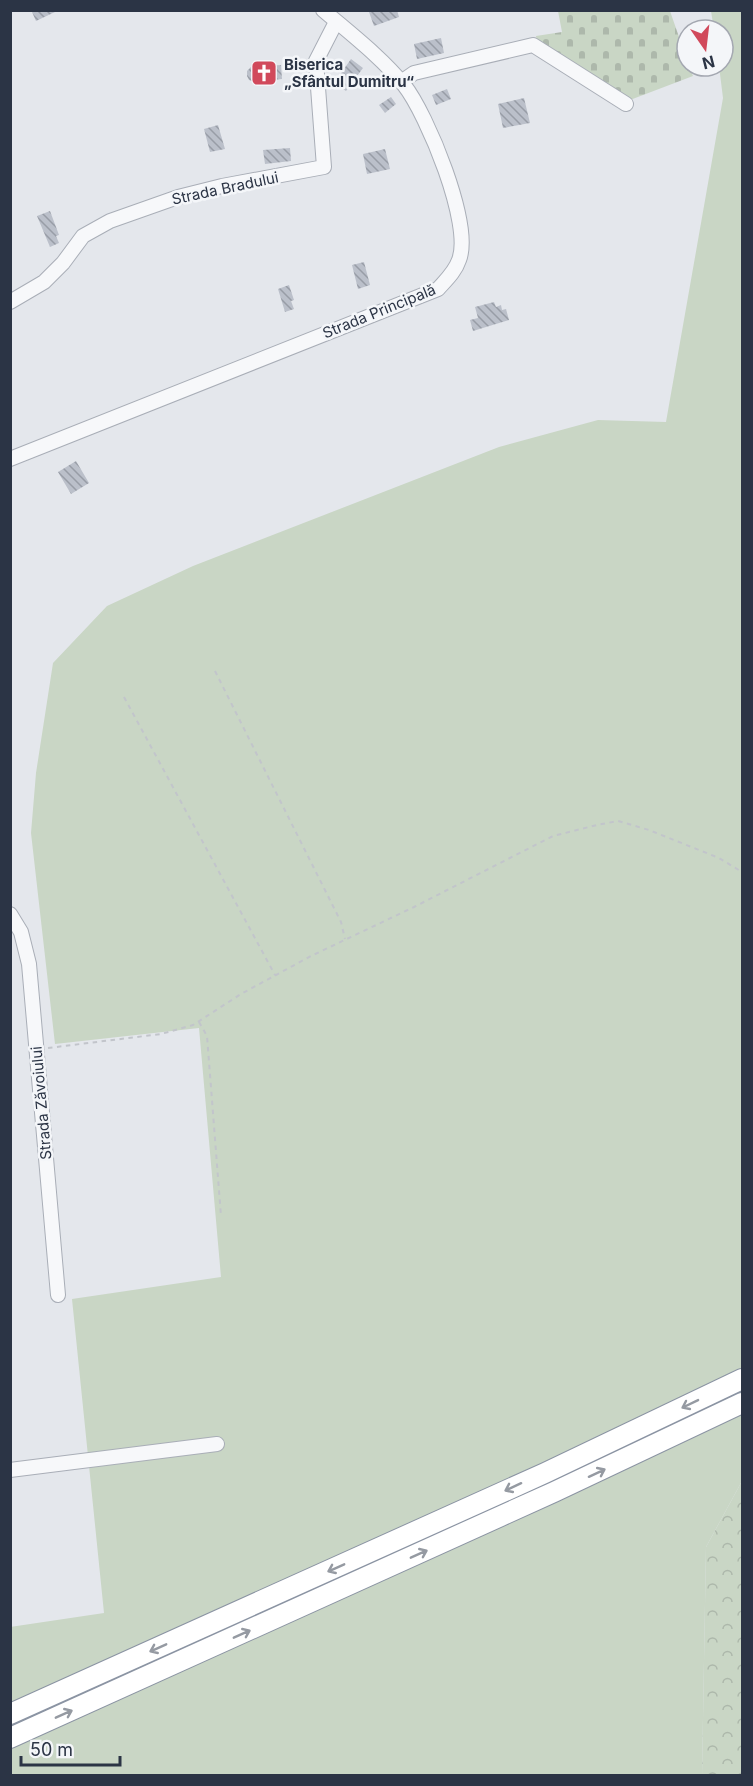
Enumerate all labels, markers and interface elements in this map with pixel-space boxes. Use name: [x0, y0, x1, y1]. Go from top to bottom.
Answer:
north arrow: [675, 18, 735, 78]
text: N: [700, 51, 717, 74]
place label: Biserica „Sfântul Dumitru“: [284, 55, 414, 91]
church icon: Biserica „Sfântul Dumitru“: [249, 58, 279, 88]
street label: Strada Bradului: [170, 167, 280, 209]
street label: Strada Principală: [320, 280, 438, 342]
street label: Strada Zăvoiului: [27, 1045, 55, 1161]
one-way arrow: [681, 1399, 699, 1411]
one-way arrow: [587, 1466, 605, 1478]
one-way arrow: [505, 1482, 523, 1494]
one-way arrow: [410, 1547, 428, 1559]
one-way arrow: [327, 1562, 345, 1574]
one-way arrow: [232, 1628, 250, 1639]
one-way arrow: [149, 1643, 167, 1654]
one-way arrow: [54, 1708, 72, 1719]
scale bar: [21, 1729, 120, 1767]
text: 50 m: [30, 1739, 73, 1760]

